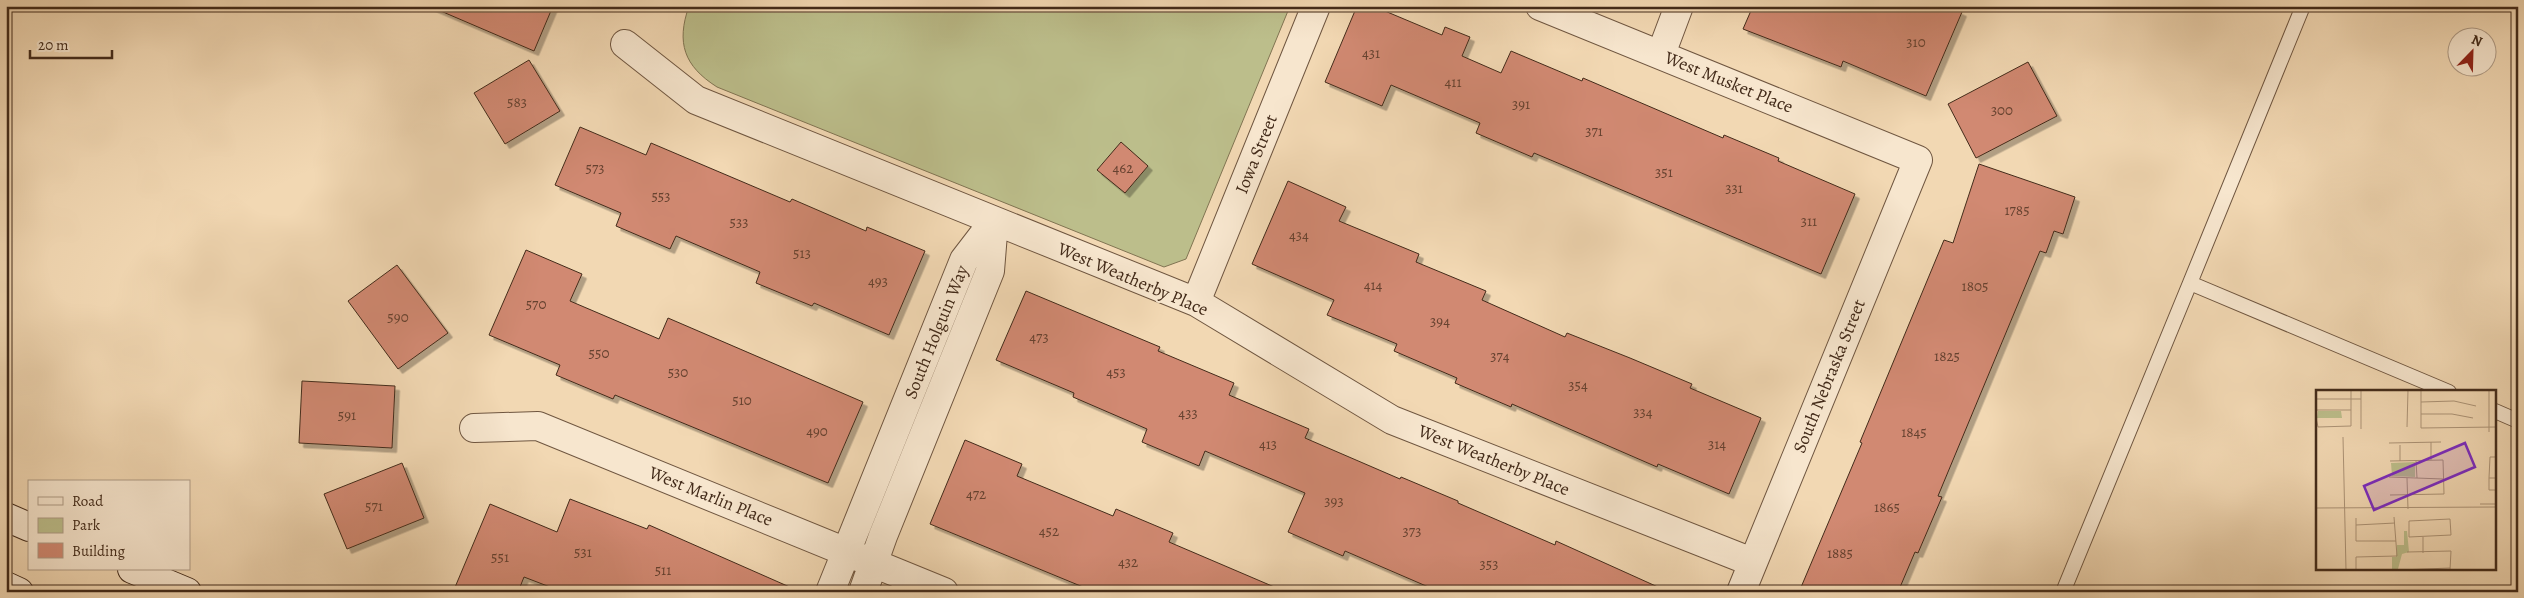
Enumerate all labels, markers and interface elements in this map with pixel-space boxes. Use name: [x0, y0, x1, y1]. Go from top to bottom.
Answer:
scale bar: [30, 28, 112, 60]
north arrow: [2446, 28, 2496, 78]
text: N: [2468, 30, 2485, 51]
house number: 310: [1906, 32, 1926, 52]
text: 20 m: [38, 35, 69, 55]
house number: 431: [1362, 43, 1380, 63]
street label: West Musket Place: [1660, 45, 1797, 119]
house number: 411: [1444, 72, 1462, 92]
house number: 583: [507, 92, 527, 112]
house number: 391: [1512, 94, 1530, 114]
house number: 300: [1991, 100, 2013, 120]
street label: Iowa Street: [1229, 111, 1283, 197]
house number: 371: [1585, 121, 1603, 141]
house number: 573: [586, 158, 605, 178]
house number: 462: [1113, 158, 1133, 178]
house number: 351: [1655, 162, 1673, 182]
house number: 331: [1725, 178, 1743, 198]
house number: 553: [651, 186, 671, 206]
house number: 1785: [2004, 200, 2030, 220]
house number: 311: [1801, 211, 1817, 231]
house number: 533: [730, 212, 748, 232]
house number: 434: [1289, 225, 1309, 245]
street label: West Weatherby Place: [1053, 236, 1212, 322]
house number: 513: [793, 243, 811, 263]
street label: South Holguin Way: [898, 261, 974, 402]
house number: 493: [868, 271, 888, 291]
house number: 414: [1364, 275, 1383, 295]
house number: 1805: [1962, 276, 1988, 296]
house number: 570: [526, 294, 546, 314]
street label: South Nebraska Street: [1787, 295, 1871, 456]
house number: 590: [387, 307, 409, 327]
house number: 394: [1430, 311, 1450, 331]
house number: 473: [1029, 327, 1049, 347]
house number: 550: [589, 343, 609, 363]
house number: 374: [1490, 346, 1510, 366]
house number: 1825: [1934, 346, 1960, 366]
house number: 530: [668, 362, 688, 382]
house number: 453: [1106, 362, 1126, 382]
house number: 354: [1568, 375, 1588, 395]
house number: 510: [732, 390, 752, 410]
inset map: [2316, 390, 2496, 570]
house number: 334: [1633, 402, 1653, 422]
house number: 433: [1178, 403, 1198, 423]
house number: 591: [338, 405, 356, 425]
street label: West Weatherby Place: [1414, 418, 1573, 501]
house number: 490: [806, 421, 828, 441]
house number: 1845: [1901, 422, 1927, 442]
house number: 413: [1259, 434, 1277, 454]
house number: 314: [1708, 434, 1726, 454]
street label: West Marlin Place: [645, 460, 777, 532]
legend: [28, 480, 190, 570]
house number: 472: [966, 484, 986, 504]
text: Road: [72, 491, 104, 511]
house number: 393: [1324, 491, 1344, 511]
house number: 571: [365, 496, 383, 516]
house number: 1865: [1874, 497, 1900, 517]
text: Park: [72, 515, 101, 535]
house number: 452: [1039, 521, 1059, 541]
house number: 373: [1403, 521, 1421, 541]
text: Building: [72, 541, 125, 561]
house number: 531: [574, 542, 592, 562]
house number: 1885: [1827, 543, 1853, 563]
house number: 551: [491, 547, 509, 567]
house number: 432: [1118, 552, 1138, 572]
house number: 353: [1480, 554, 1498, 574]
house number: 511: [655, 560, 671, 580]

